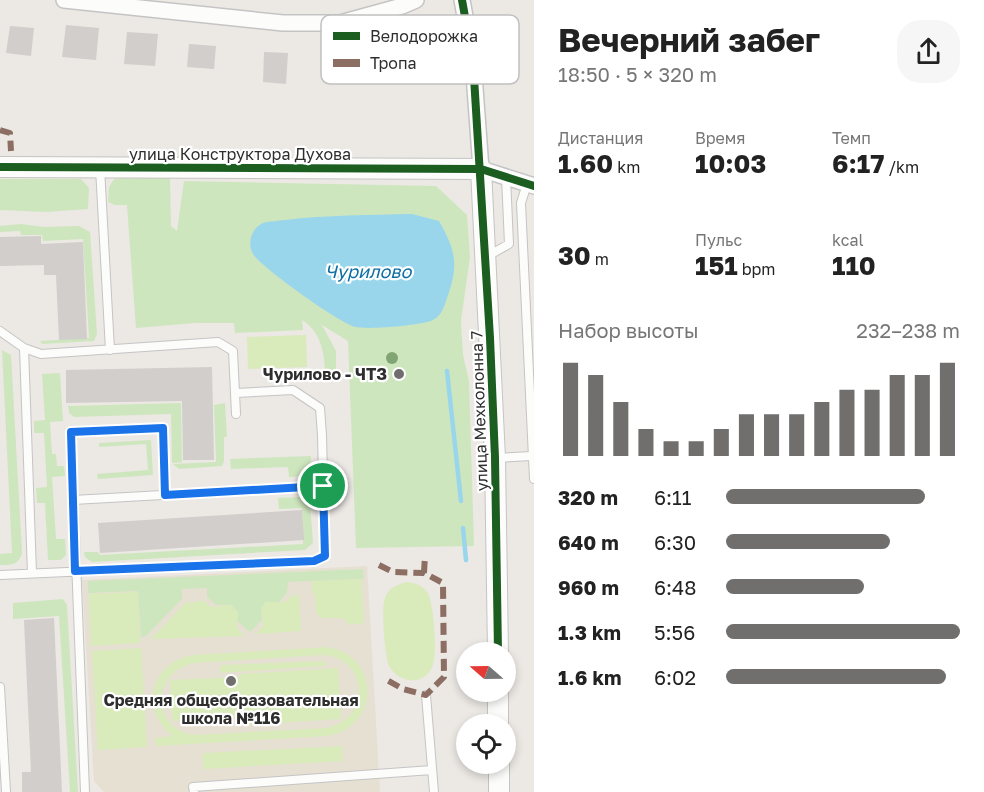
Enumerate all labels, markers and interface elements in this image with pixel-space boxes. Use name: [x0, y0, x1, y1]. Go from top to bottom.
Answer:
legend: [321, 15, 519, 84]
text: Вечерний забег: [558, 20, 820, 59]
button: share: [897, 20, 960, 83]
text: Велодорожка: [370, 26, 478, 46]
text: Тропа: [370, 53, 417, 73]
text: 18:50 · 5 × 320 m: [558, 62, 717, 86]
text: Дистанция: [558, 128, 643, 148]
text: Время: [695, 128, 745, 148]
text: Темп: [832, 128, 871, 148]
street label: улица Конструктора Духова: [129, 144, 351, 164]
text: 1.60: [558, 148, 613, 179]
text: 10:03: [695, 148, 766, 179]
text: 6:17: [832, 148, 884, 179]
text: km: [613, 157, 640, 177]
text: /km: [884, 157, 919, 177]
text: Пульс: [695, 230, 742, 250]
text: kcal: [832, 230, 864, 250]
text: 30: [558, 240, 591, 271]
text: m: [591, 249, 609, 269]
text: 151: [695, 250, 738, 281]
text: 110: [832, 250, 876, 281]
text: bpm: [738, 259, 775, 279]
water label: Чурилово: [325, 260, 412, 282]
text: Набор высоты: [558, 318, 699, 342]
text: 232–238 m: [856, 318, 960, 342]
street label: улица Мехколонна 7: [466, 330, 492, 492]
place label: Чурилово - ЧТЗ: [263, 364, 387, 384]
marker: Чурилово - ЧТЗ: [392, 367, 406, 381]
pin: [297, 460, 348, 511]
icon: arrive: [306, 469, 339, 502]
text: 320 m: [558, 485, 618, 509]
text: 6:11: [654, 485, 692, 509]
text: 640 m: [558, 530, 619, 554]
text: 6:30: [654, 530, 696, 554]
text: 960 m: [558, 575, 619, 599]
text: 6:48: [654, 575, 697, 599]
text: 1.3 km: [558, 620, 621, 644]
text: 5:56: [654, 620, 695, 644]
north arrow: [456, 642, 516, 702]
map controls: [456, 642, 516, 774]
text: 1.6 km: [558, 665, 622, 689]
text: 6:02: [654, 665, 696, 689]
marker: Средняя общеобразовательная школа №116: [224, 674, 238, 688]
place label: Средняя общеобразовательная школа №116: [103, 690, 359, 728]
button: locate: [456, 714, 516, 774]

